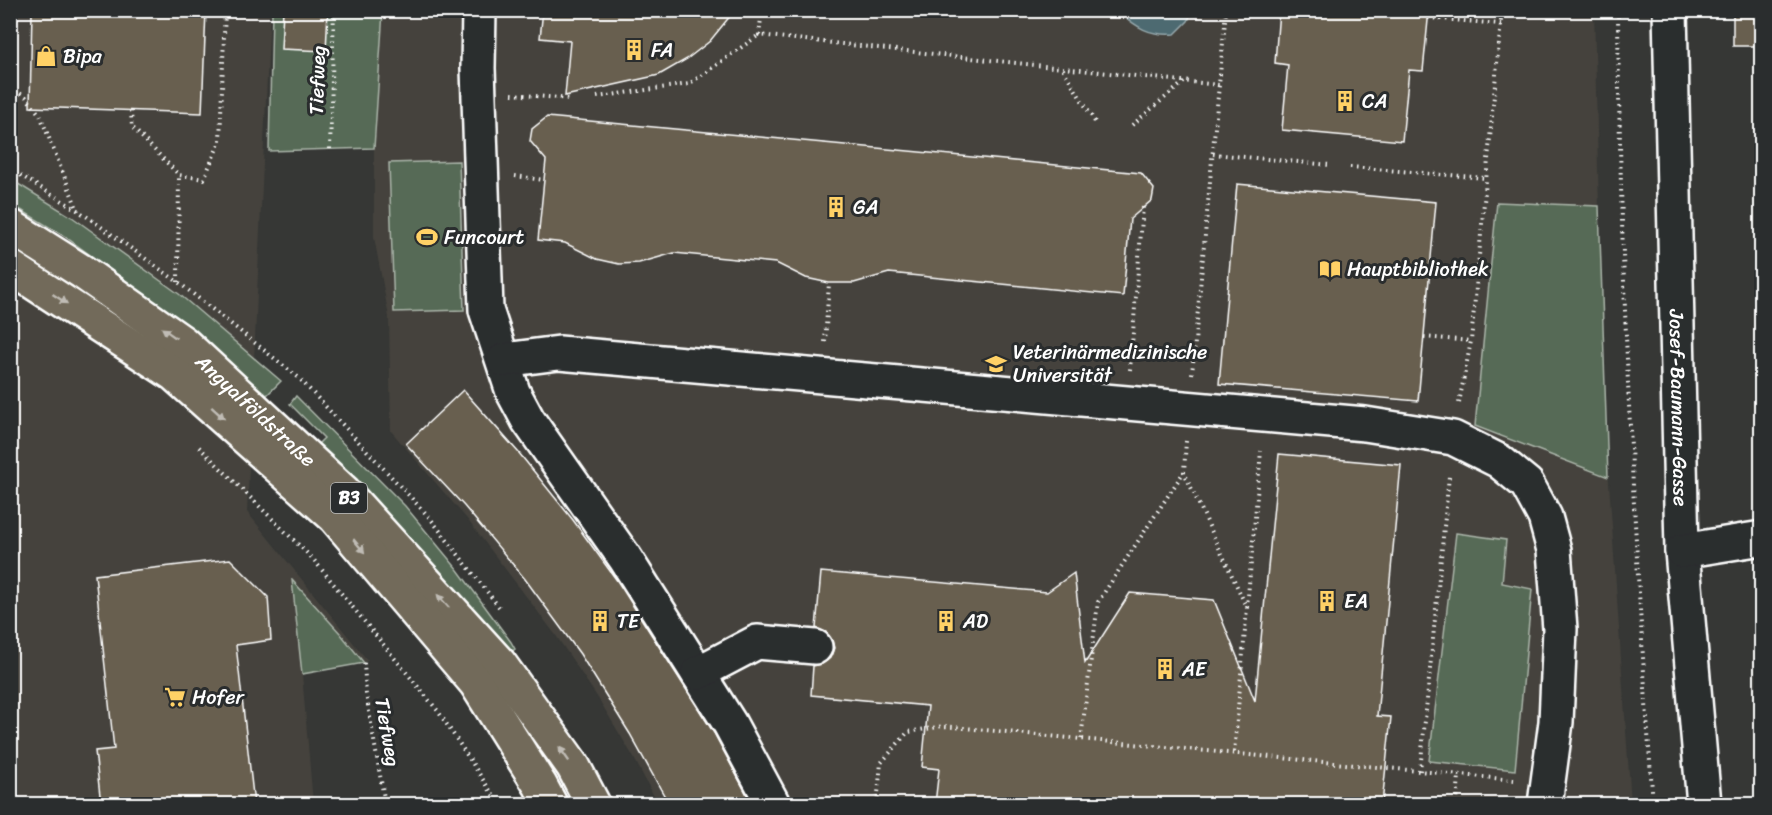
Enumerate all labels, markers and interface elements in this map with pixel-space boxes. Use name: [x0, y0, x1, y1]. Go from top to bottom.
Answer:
place label: FA: [651, 33, 673, 68]
building icon: FA: [622, 38, 646, 62]
place label: Bipa: [63, 39, 103, 74]
shop icon: Bipa: [34, 44, 58, 68]
street label: Tiefweg: [299, 45, 336, 115]
place label: CA: [1362, 84, 1388, 119]
building icon: CA: [1333, 89, 1357, 113]
place label: GA: [853, 190, 879, 225]
building icon: GA: [824, 195, 848, 219]
place label: Funcourt: [444, 220, 524, 255]
sports icon: Funcourt: [415, 225, 439, 249]
place label: Hauptbibliothek: [1347, 252, 1489, 287]
library icon: Hauptbibliothek: [1318, 257, 1342, 281]
one-way arrow: [51, 294, 68, 305]
street label: Josef-Baumann-Gasse: [1659, 308, 1698, 507]
one-way arrow: [161, 327, 177, 339]
place label: Veterinärmedizinische Universität: [1013, 335, 1207, 393]
street label: Angyalföldstraße: [186, 345, 324, 476]
school or university icon: Veterinärmedizinische Universität: [984, 352, 1008, 376]
one-way arrow: [210, 406, 225, 419]
road number: B3: [331, 483, 367, 513]
one-way arrow: [353, 538, 366, 554]
place label: EA: [1344, 584, 1368, 619]
building icon: EA: [1315, 589, 1339, 613]
one-way arrow: [437, 594, 450, 609]
place label: TE: [617, 604, 641, 639]
place label: AD: [962, 604, 988, 639]
building icon: TE: [588, 609, 612, 633]
building icon: AD: [934, 609, 958, 633]
place label: AE: [1181, 652, 1208, 687]
building icon: AE: [1153, 657, 1177, 681]
place label: Hofer: [192, 680, 245, 715]
supermarket icon: Hofer: [163, 685, 187, 709]
street label: Tiefweg: [364, 695, 411, 769]
one-way arrow: [559, 746, 570, 762]

